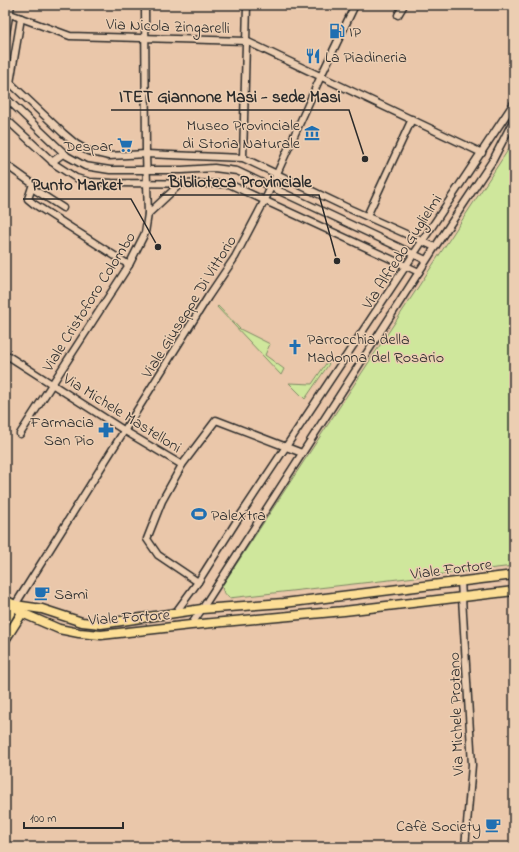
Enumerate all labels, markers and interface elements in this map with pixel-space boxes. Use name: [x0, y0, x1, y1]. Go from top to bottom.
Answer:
street label: Via Nicola Zingarelli: [105, 13, 230, 41]
place label: IP: [349, 21, 362, 45]
fuel station icon: IP: [328, 22, 346, 40]
place label: La Piadineria: [325, 46, 407, 70]
restaurant icon: La Piadineria: [304, 47, 322, 65]
callout: ITET Giannone Masi - sede Masi: [111, 81, 349, 110]
text: ITET Giannone Masi - sede Masi: [119, 85, 341, 110]
place label: Museo Provinciale di Storia Naturale: [182, 114, 301, 156]
museum icon: Museo Provinciale di Storia Naturale: [303, 124, 321, 142]
place label: Despar: [63, 135, 113, 159]
supermarket icon: Despar: [116, 136, 134, 154]
callout: Biblioteca Provinciale: [160, 166, 319, 195]
callout: Punto Market: [23, 170, 131, 199]
text: Biblioteca Provinciale: [167, 170, 313, 195]
text: Punto Market: [31, 173, 123, 198]
street label: Via Alfredo Guglielmi: [356, 190, 449, 315]
street label: Viale Cristoforo Colombo: [36, 227, 143, 378]
street label: Viale Giuseppe Di Vittorio: [135, 231, 244, 384]
place label: Parrocchia della Madonna del Rosario: [307, 328, 444, 370]
church icon: Parrocchia della Madonna del Rosario: [286, 338, 304, 356]
street label: Via Michele Mastelloni: [57, 367, 186, 460]
place label: Farmacia San Pio: [29, 411, 94, 453]
pharmacy icon: Farmacia San Pio: [97, 421, 115, 439]
place label: PaleXtra: [211, 504, 266, 528]
sports icon: PaleXtra: [190, 505, 208, 523]
street label: Viale Fortore: [408, 553, 494, 587]
place label: Samì: [54, 583, 88, 607]
cafe icon: Samì: [33, 584, 51, 602]
street label: Viale Fortore: [87, 603, 172, 633]
street label: Via Michele Protano: [443, 652, 471, 777]
scale bar: [24, 804, 123, 830]
text: 100 m: [30, 810, 57, 828]
place label: Cafè Society: [396, 815, 481, 839]
cafe icon: Cafè Society: [484, 816, 502, 834]

